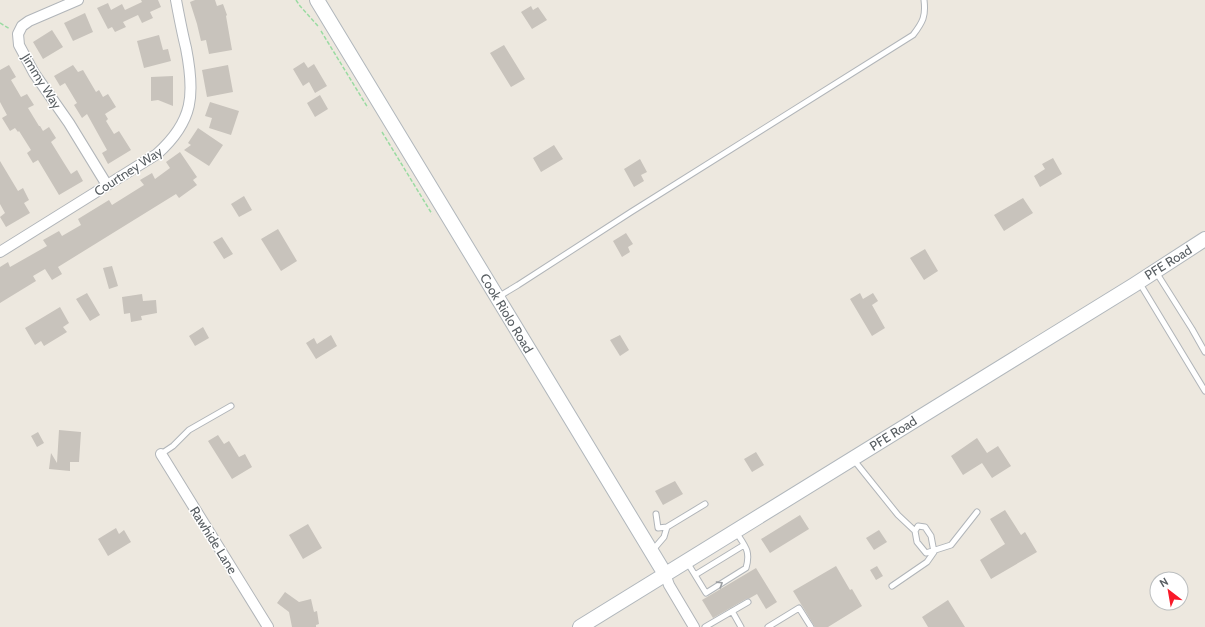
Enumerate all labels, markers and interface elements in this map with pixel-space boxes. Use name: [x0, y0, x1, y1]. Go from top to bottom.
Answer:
street label: Jimmy Way: [18, 49, 66, 112]
street label: Courtney Way: [91, 143, 165, 199]
street label: PFE Road: [1141, 241, 1195, 283]
street label: Cook Riolo Road: [477, 270, 537, 356]
street label: PFE Road: [866, 412, 920, 454]
street label: Rawhide Lane: [187, 503, 241, 577]
north arrow: [1149, 571, 1189, 611]
text: N: [1157, 574, 1171, 590]
one-way arrow: [716, 582, 723, 589]

